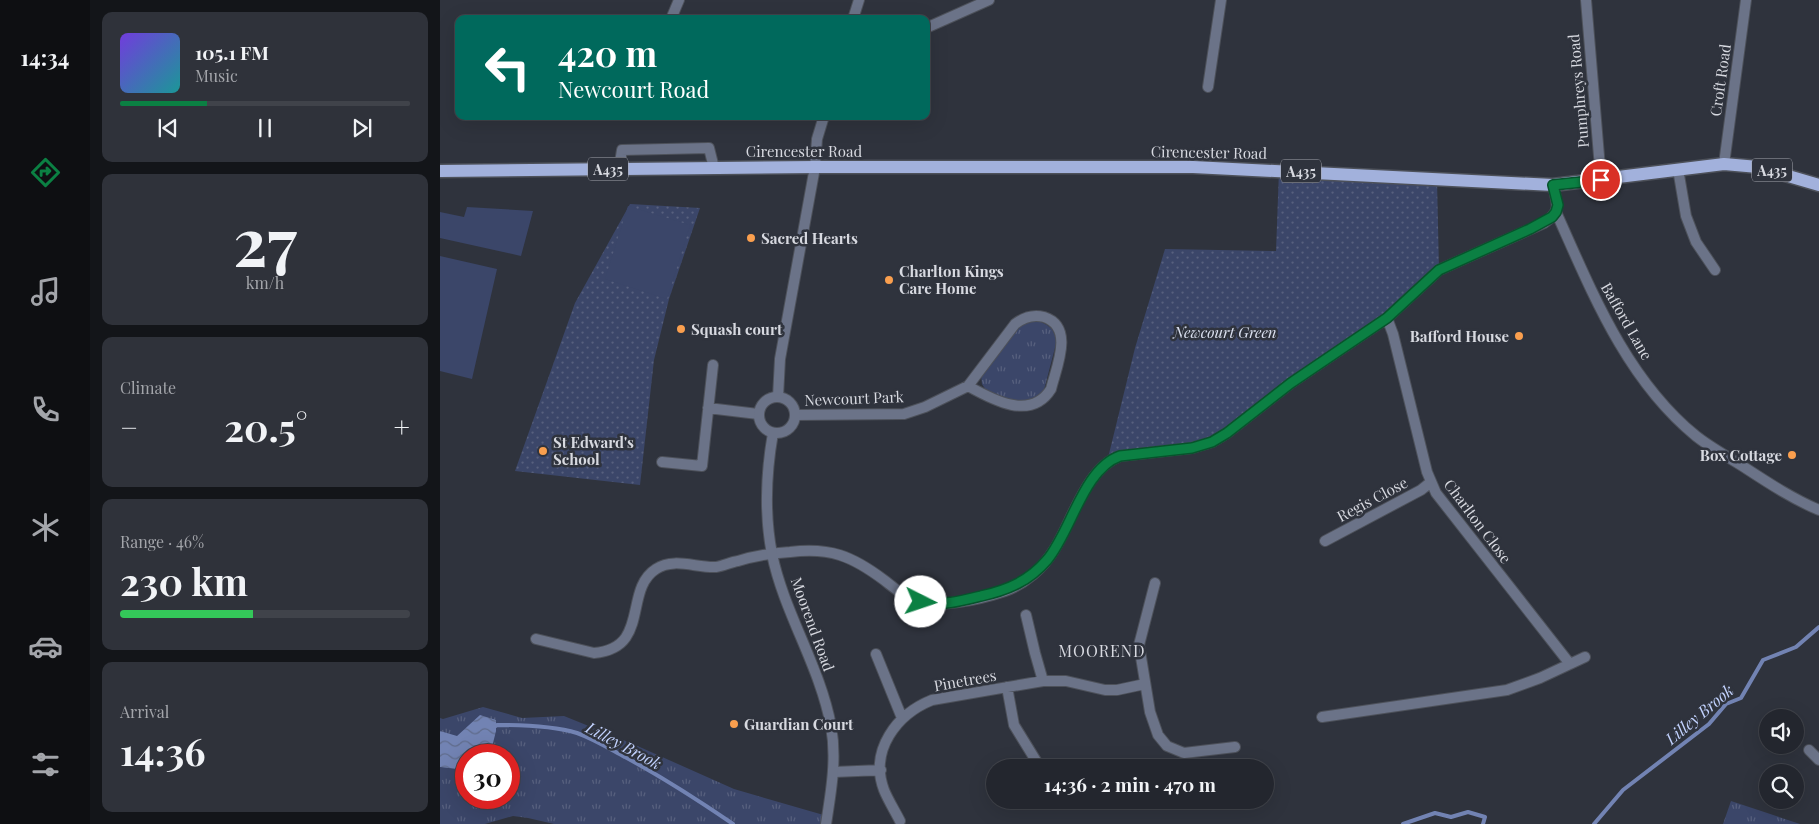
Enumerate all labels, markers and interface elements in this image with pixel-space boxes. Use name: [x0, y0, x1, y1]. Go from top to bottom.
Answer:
text: 420 m: [558, 29, 657, 76]
street label: Pumphreys Road: [1563, 33, 1593, 149]
icon: left: [475, 35, 540, 100]
text: 105.1 FM: [195, 39, 269, 65]
text: 14:34: [21, 42, 69, 72]
street label: Croft Road: [1705, 42, 1735, 117]
text: Music: [195, 65, 238, 86]
text: Newcourt Road: [558, 74, 709, 104]
icon: previous: [154, 114, 182, 142]
icon: pause: [251, 114, 279, 142]
icon: next: [348, 114, 376, 142]
street label: Cirencester Road: [746, 141, 862, 161]
street label: Cirencester Road: [1151, 141, 1268, 163]
icon: directions: [28, 155, 63, 190]
road number: A435: [588, 157, 628, 180]
road number: A435: [1752, 158, 1792, 182]
pin: [1580, 159, 1622, 201]
road number: A435: [1281, 160, 1321, 182]
icon: arrive: [1587, 166, 1615, 194]
text: 27: [233, 196, 297, 282]
place label: Sacred Hearts: [761, 228, 858, 248]
marker: Sacred Hearts: [745, 232, 757, 244]
place label: Charlton Kings Care Home: [899, 261, 1004, 298]
text: km/h: [246, 272, 284, 293]
icon: music: [28, 274, 63, 309]
marker: Charlton Kings Care Home: [883, 274, 895, 286]
street label: Bafford Lane: [1597, 279, 1657, 363]
place label: Squash court: [691, 319, 783, 339]
park label: Newcourt Green: [1171, 322, 1277, 342]
marker: Squash court: [675, 323, 687, 335]
place label: Bafford House: [1410, 326, 1509, 346]
marker: Bafford House: [1513, 330, 1525, 342]
text: Climate: [120, 377, 176, 398]
street label: Newcourt Park: [804, 386, 905, 410]
icon: phone: [28, 392, 63, 427]
text: 20.5°: [224, 401, 307, 452]
text: −: [120, 408, 138, 445]
text: +: [394, 408, 410, 445]
place label: St Edward's School: [553, 432, 634, 469]
marker: St Edward's School: [537, 445, 549, 457]
place label: Box Cottage: [1700, 445, 1782, 465]
marker: Box Cottage: [1786, 449, 1798, 461]
street label: Regis Close: [1333, 472, 1411, 526]
street label: Charlton Close: [1440, 475, 1516, 567]
icon: climate: [28, 510, 63, 545]
text: Range · 46%: [120, 531, 204, 552]
text: 230 km: [120, 555, 248, 606]
street label: Moorend Road: [787, 574, 839, 674]
position arrow: [894, 575, 946, 627]
icon: car: [28, 629, 63, 664]
district label: MOOREND: [1058, 640, 1146, 661]
street label: Pinetrees: [932, 665, 998, 695]
water label: Lilley Brook: [1660, 679, 1737, 749]
text: Arrival: [120, 701, 169, 722]
map controls: [1759, 709, 1804, 809]
button: sound: [1759, 709, 1804, 754]
place label: Guardian Court: [744, 714, 854, 734]
water label: Lilley Brook: [582, 716, 665, 774]
marker: Guardian Court: [728, 718, 740, 730]
text: 14:36: [120, 725, 206, 776]
speed limit sign: 30: [455, 744, 520, 809]
icon: filters: [28, 747, 63, 782]
button: search: [1759, 764, 1804, 809]
text: 14:36 · 2 min · 470 m: [1044, 771, 1216, 797]

